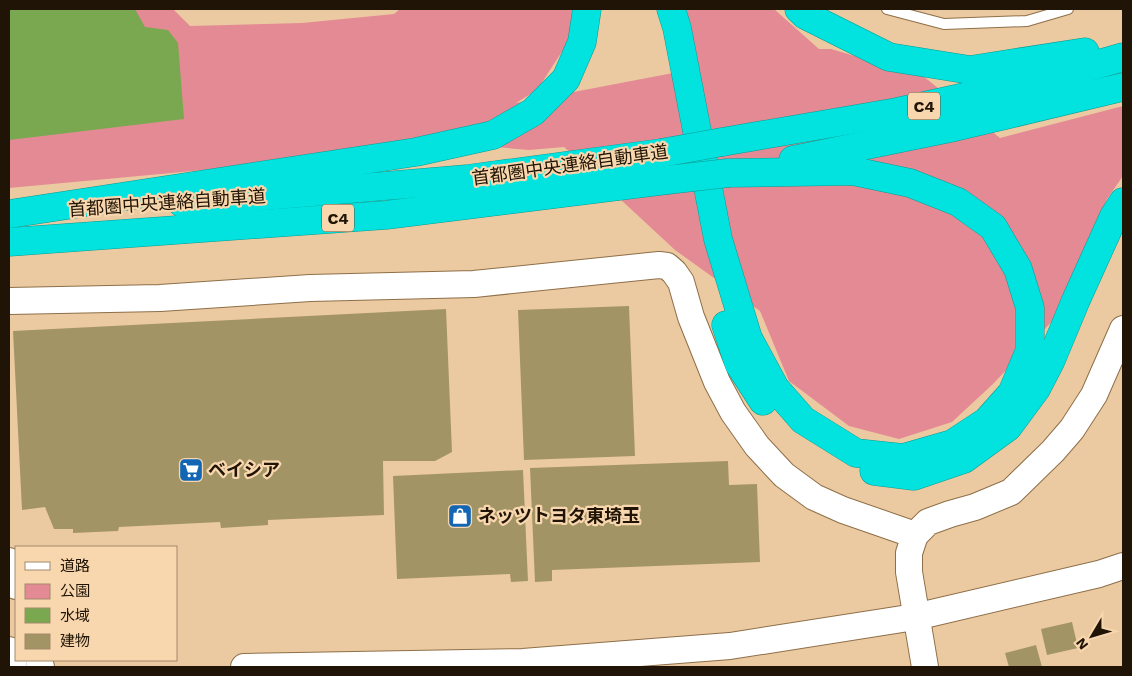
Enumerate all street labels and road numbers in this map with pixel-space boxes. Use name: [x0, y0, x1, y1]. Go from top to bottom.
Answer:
road number: C4: [908, 92, 940, 120]
street label: 首都圏中央連絡自動車道: [470, 140, 669, 189]
street label: 首都圏中央連絡自動車道: [67, 185, 266, 220]
road number: C4: [322, 204, 354, 232]

